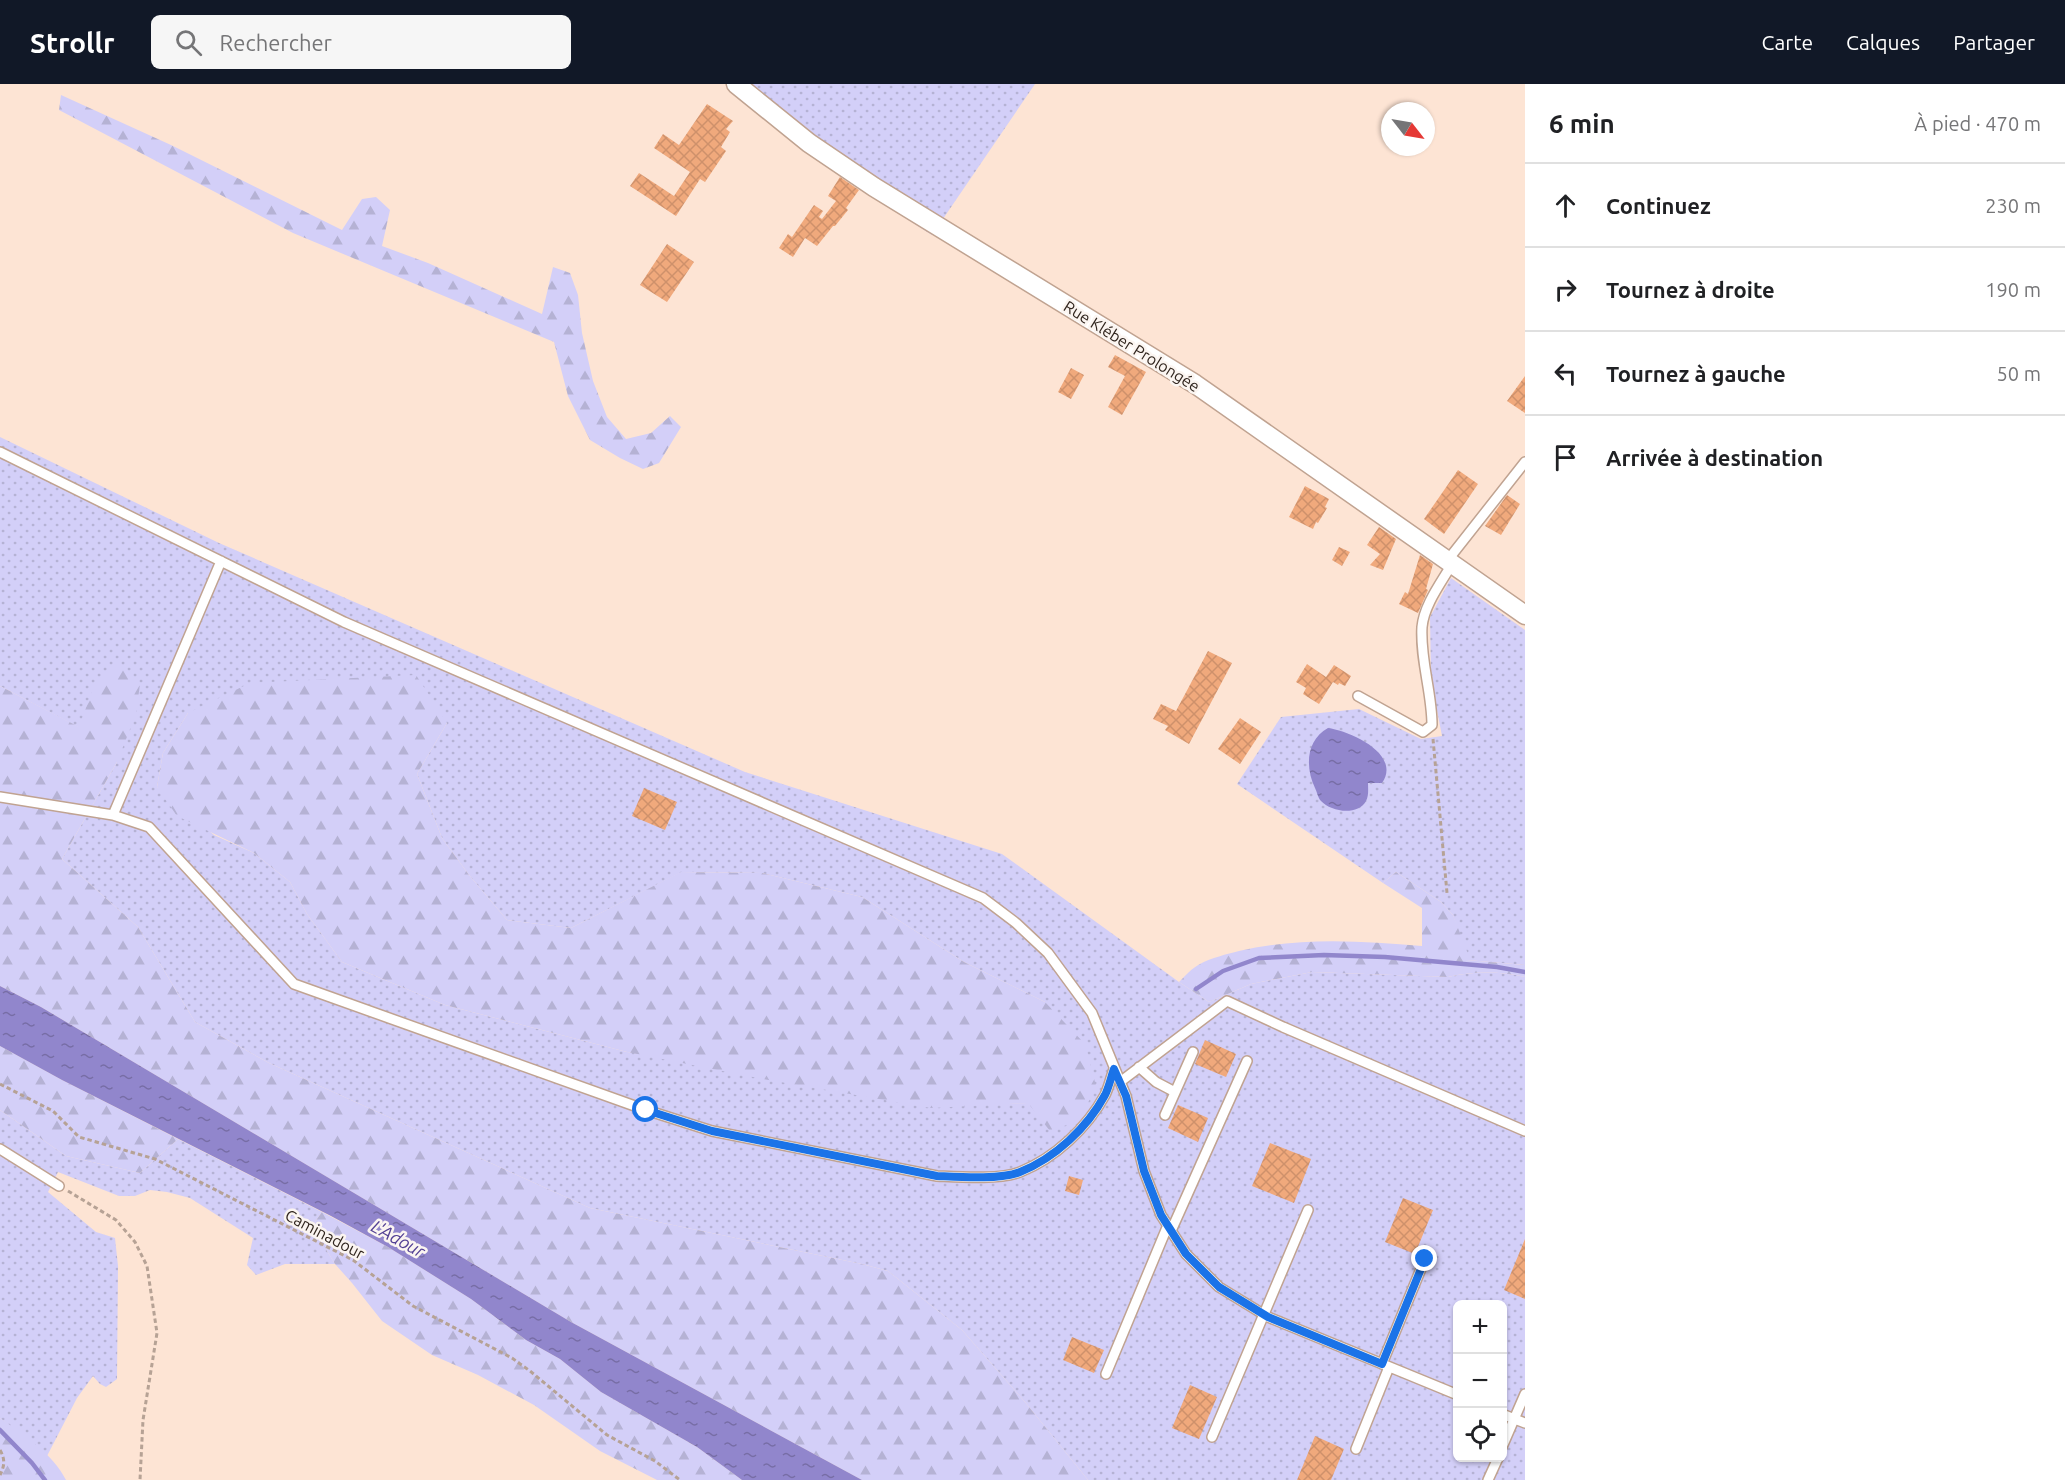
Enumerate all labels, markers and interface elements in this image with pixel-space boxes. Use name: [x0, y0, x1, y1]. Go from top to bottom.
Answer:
search box: [151, 15, 571, 69]
icon: search: [172, 26, 205, 59]
text: Strollr: [30, 27, 115, 58]
text: Rechercher: [220, 30, 332, 55]
text: Carte: [1762, 30, 1813, 54]
text: Calques: [1846, 30, 1920, 54]
text: Partager: [1953, 30, 2035, 54]
north arrow: [1381, 102, 1435, 156]
text: 6 min: [1549, 109, 1615, 138]
text: À pied · 470 m: [1914, 112, 2041, 135]
icon: ahead: [1549, 189, 1582, 222]
text: Continuez: [1606, 193, 1711, 218]
text: 230 m: [1985, 194, 2041, 217]
icon: right: [1549, 273, 1582, 306]
text: Tournez à droite: [1606, 277, 1775, 302]
text: 190 m: [1985, 278, 2041, 301]
street label: Rue Kléber Prolongée: [1061, 297, 1203, 395]
icon: left: [1549, 357, 1582, 390]
text: Tournez à gauche: [1606, 361, 1786, 386]
text: 50 m: [1997, 362, 2041, 385]
icon: arrive: [1549, 441, 1582, 474]
text: Arrivée à destination: [1606, 445, 1823, 470]
route start: [632, 1096, 658, 1122]
street label: Caminadour: [282, 1206, 368, 1262]
water label: L'Adour: [368, 1215, 430, 1261]
route end: [1411, 1245, 1437, 1271]
map controls: [1453, 1300, 1507, 1462]
button: +: [1453, 1300, 1507, 1354]
button: −: [1453, 1354, 1507, 1408]
button: locate: [1453, 1408, 1507, 1462]

